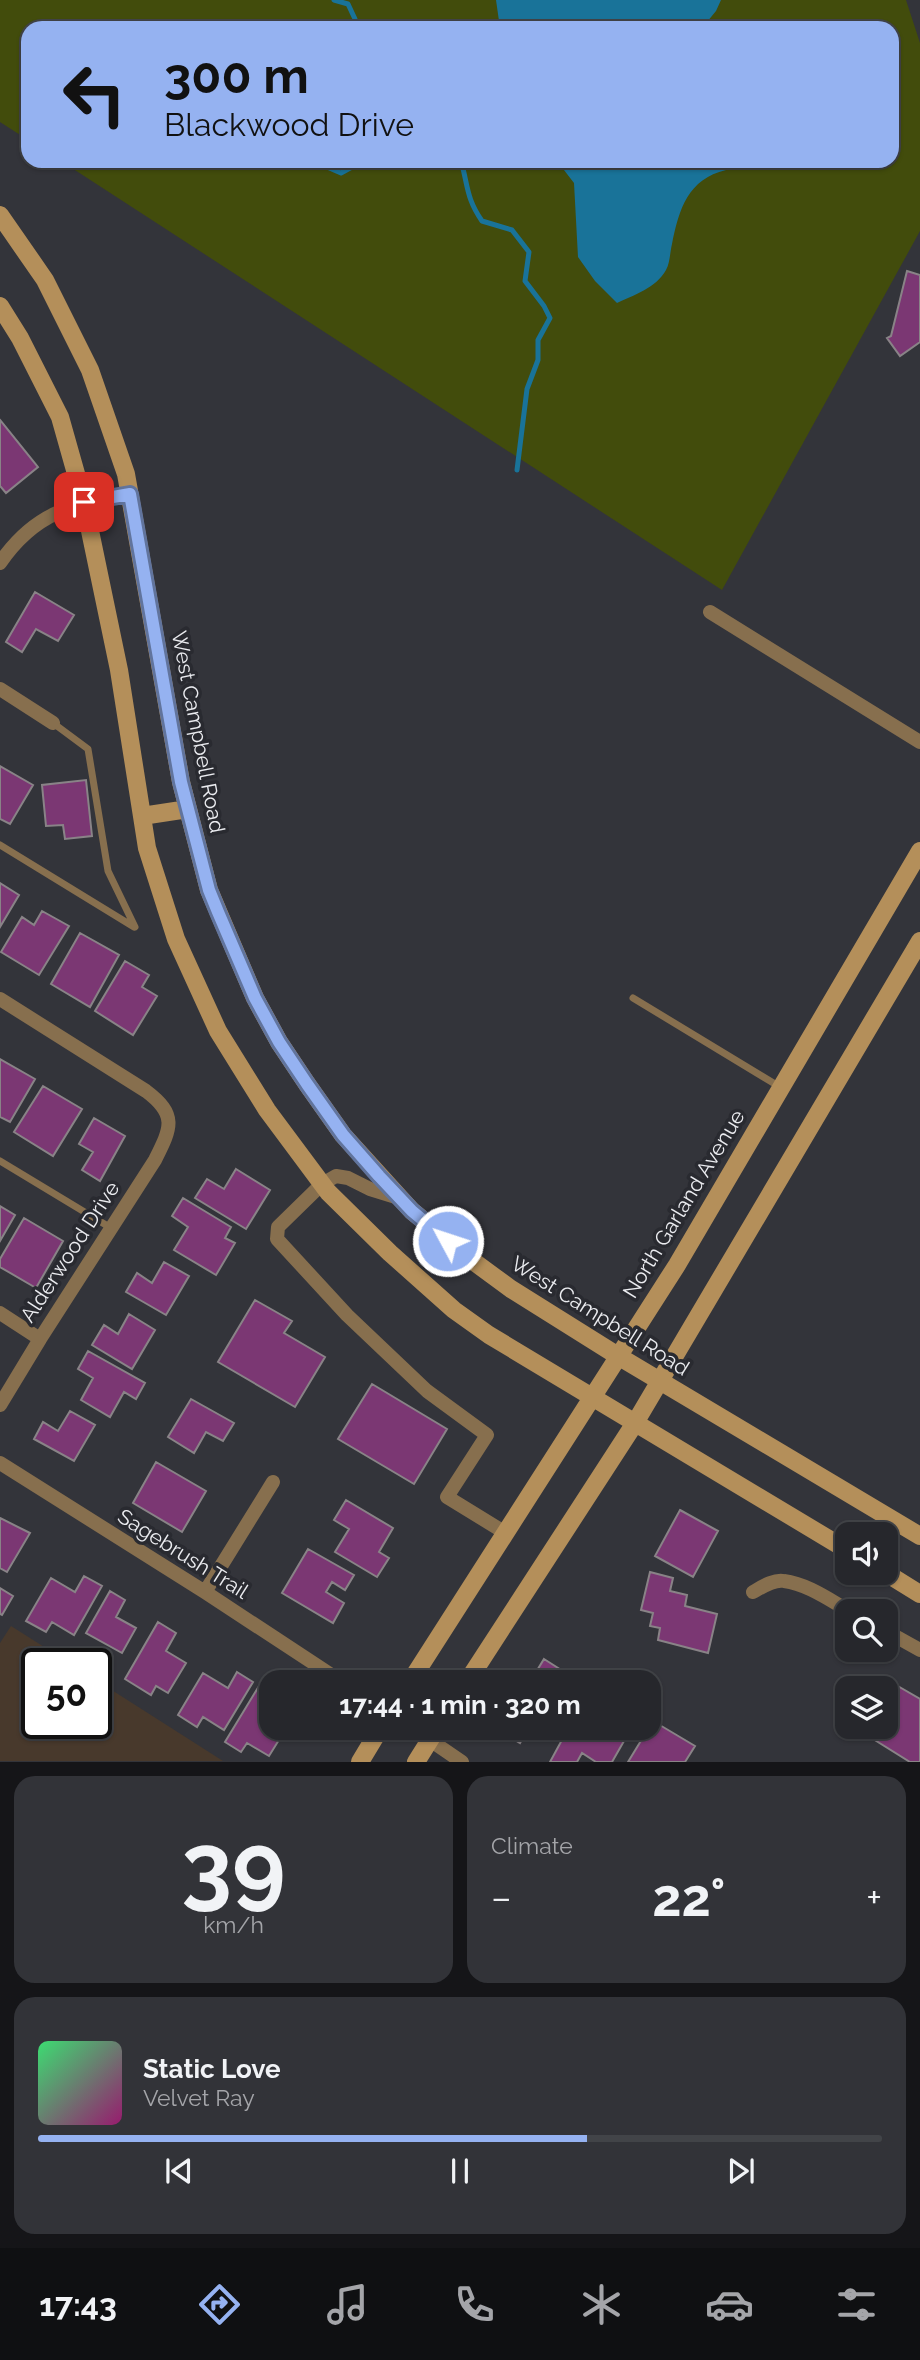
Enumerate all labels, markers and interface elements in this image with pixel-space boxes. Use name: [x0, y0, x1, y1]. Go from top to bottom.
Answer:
text: 300 m: [164, 47, 309, 104]
icon: left: [49, 49, 140, 140]
text: Blackwood Drive: [164, 106, 414, 143]
pin: [54, 472, 114, 532]
icon: arrive: [65, 483, 103, 521]
street label: West Campbell Road: [167, 629, 230, 835]
street label: North Garland Avenue: [617, 1105, 750, 1302]
street label: Alderwood Drive: [15, 1177, 124, 1327]
position arrow: [411, 1204, 485, 1278]
street label: West Campbell Road: [507, 1251, 694, 1381]
street label: Sagebrush Trail: [113, 1503, 253, 1604]
map controls: [835, 1522, 898, 1739]
button: sound: [835, 1522, 898, 1585]
button: search: [835, 1599, 898, 1662]
speed limit sign: 50: [21, 1648, 112, 1739]
button: layers: [835, 1676, 898, 1739]
text: 17:44 · 1 min · 320 m: [339, 1690, 581, 1720]
text: 39: [181, 1812, 286, 1919]
text: Climate: [491, 1832, 573, 1859]
text: 22°: [652, 1867, 725, 1928]
text: −: [491, 1875, 511, 1920]
text: +: [866, 1875, 882, 1920]
text: km/h: [203, 1911, 264, 1938]
text: Static Love: [143, 2054, 281, 2084]
text: Velvet Ray: [143, 2084, 255, 2111]
icon: previous: [160, 2152, 198, 2190]
icon: pause: [441, 2152, 479, 2190]
icon: next: [722, 2152, 760, 2190]
icon: directions: [195, 2280, 244, 2329]
icon: music: [323, 2280, 372, 2329]
icon: phone: [450, 2280, 499, 2329]
icon: climate: [577, 2280, 626, 2329]
icon: car: [705, 2280, 754, 2329]
icon: filters: [832, 2280, 881, 2329]
text: 17:43: [39, 2286, 117, 2323]

